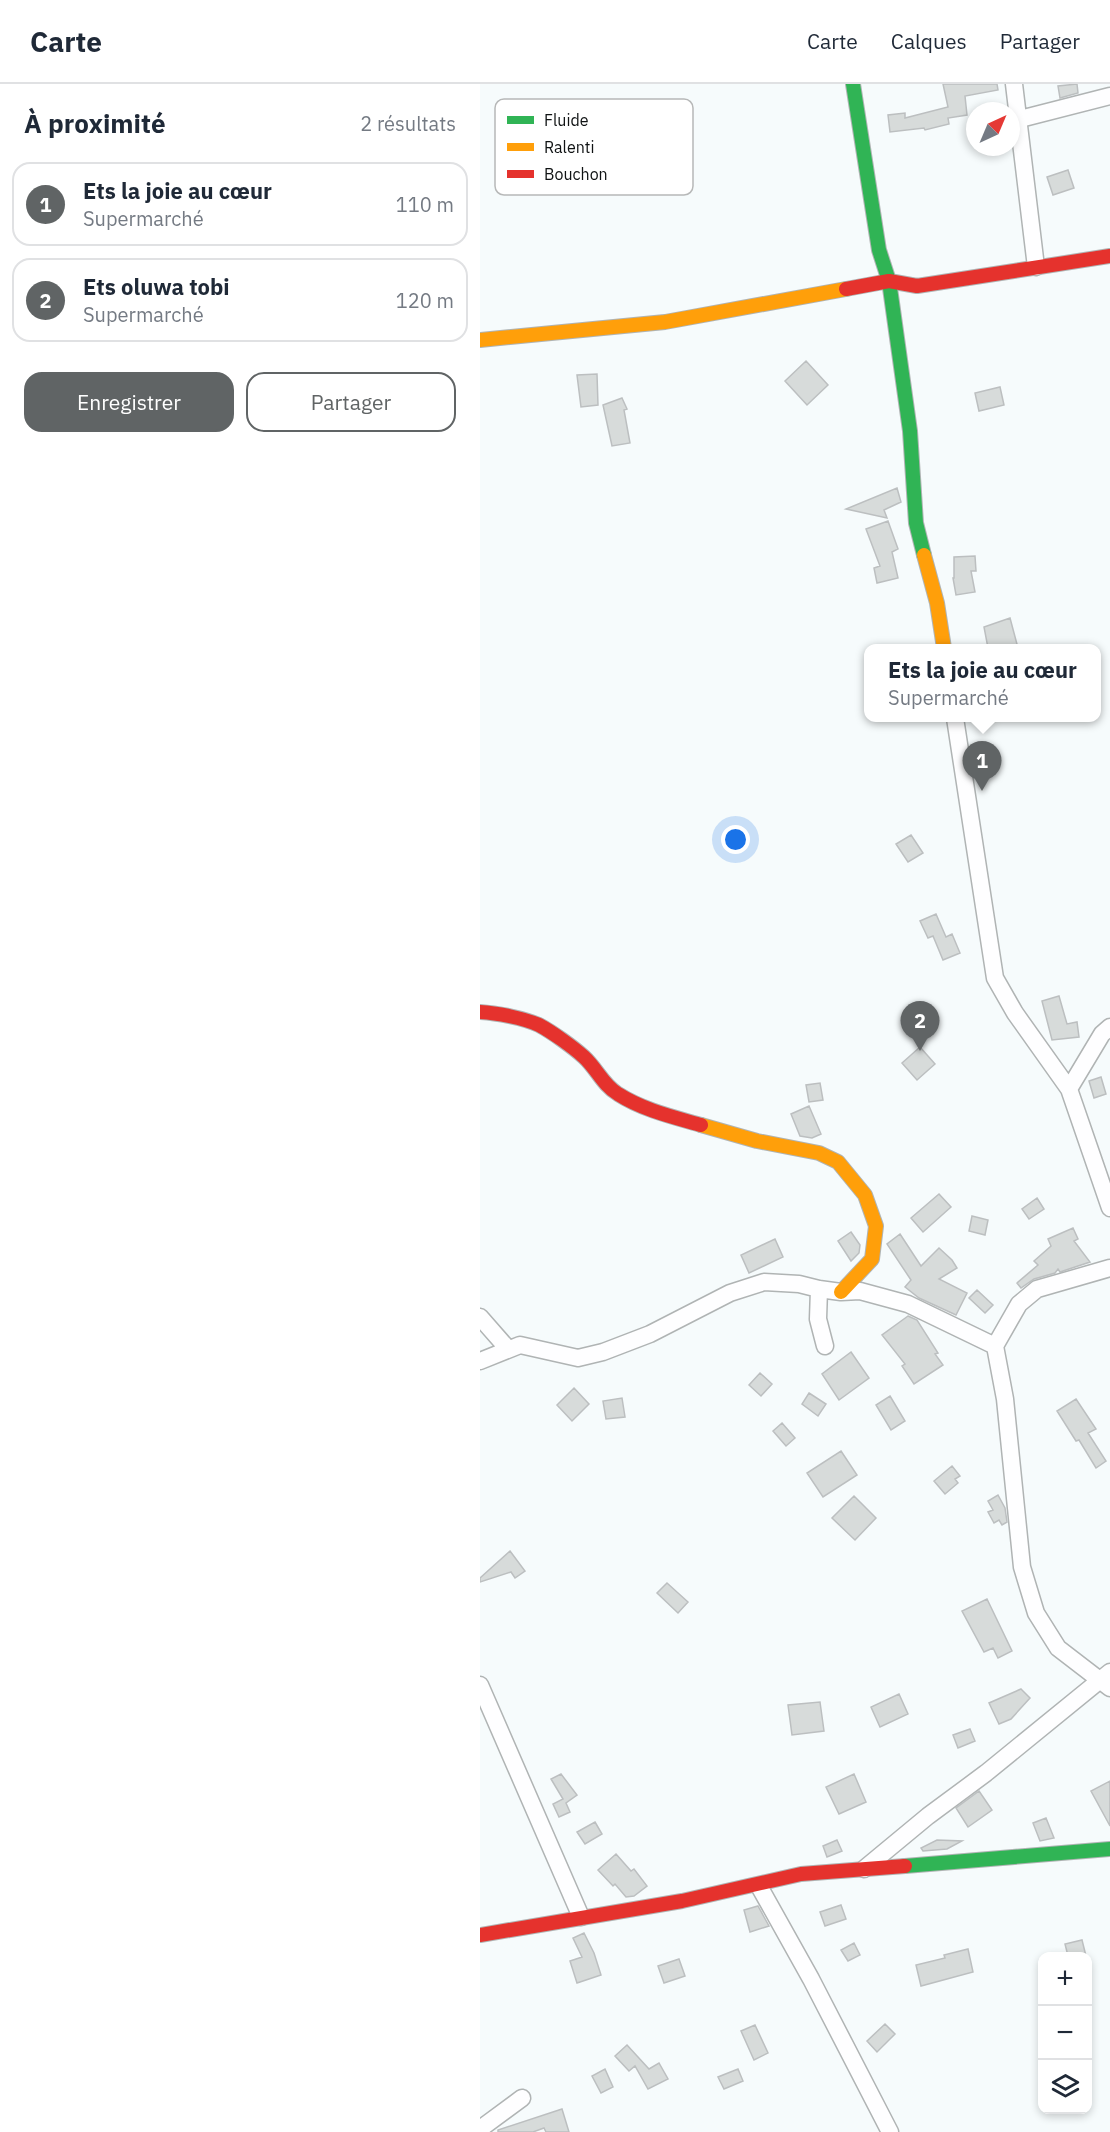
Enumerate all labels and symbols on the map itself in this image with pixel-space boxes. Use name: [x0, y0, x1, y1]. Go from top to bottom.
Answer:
legend: [495, 99, 693, 195]
north arrow: [966, 102, 1020, 156]
text: Fluide: [544, 110, 589, 130]
text: Ralenti: [544, 137, 594, 157]
text: Bouchon: [544, 164, 608, 184]
pin: 1: [962, 742, 1002, 791]
your location: [721, 825, 750, 854]
pin: 2: [900, 1002, 940, 1051]

